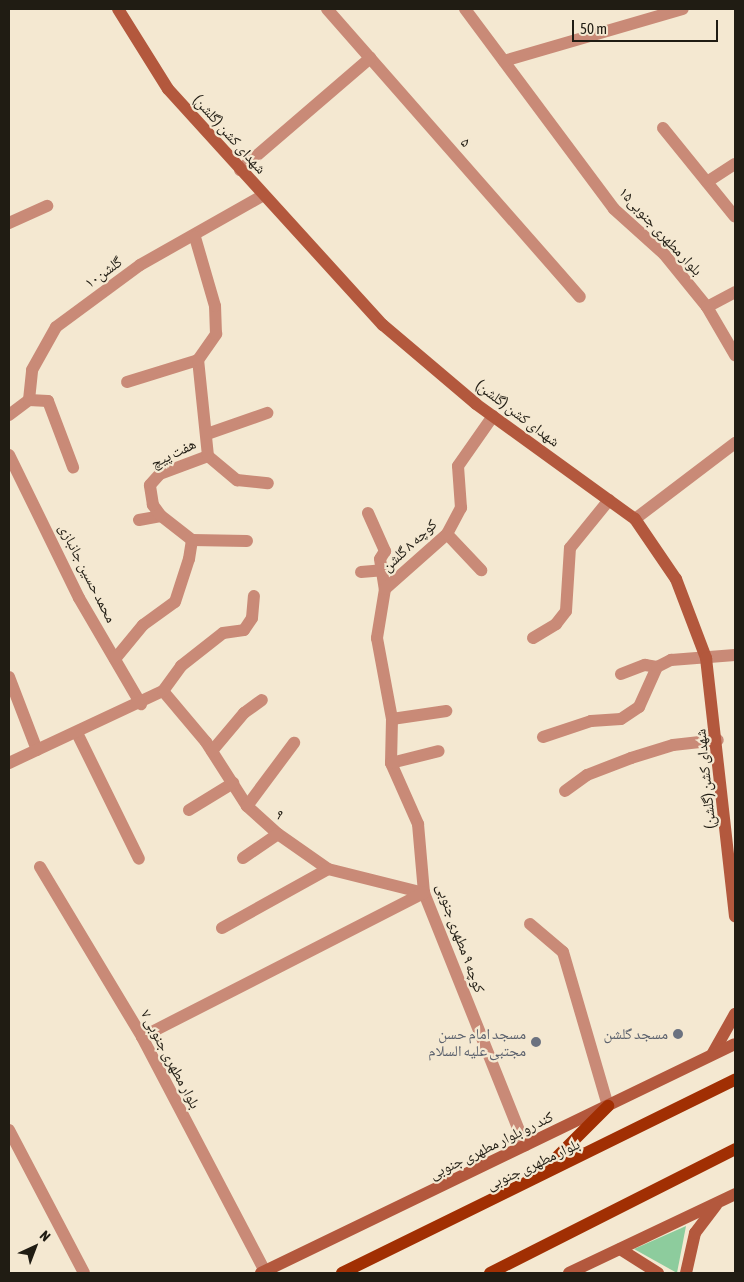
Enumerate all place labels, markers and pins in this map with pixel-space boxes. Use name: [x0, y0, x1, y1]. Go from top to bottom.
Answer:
place label: مسجد امام حسن مجتبی علیه السلام: [428, 1024, 526, 1059]
place label: مسجد گلشن: [603, 1025, 668, 1043]
marker: مسجد گلشن: [672, 1028, 684, 1040]
marker: مسجد امام حسن مجتبی علیه السلام: [530, 1036, 542, 1048]

